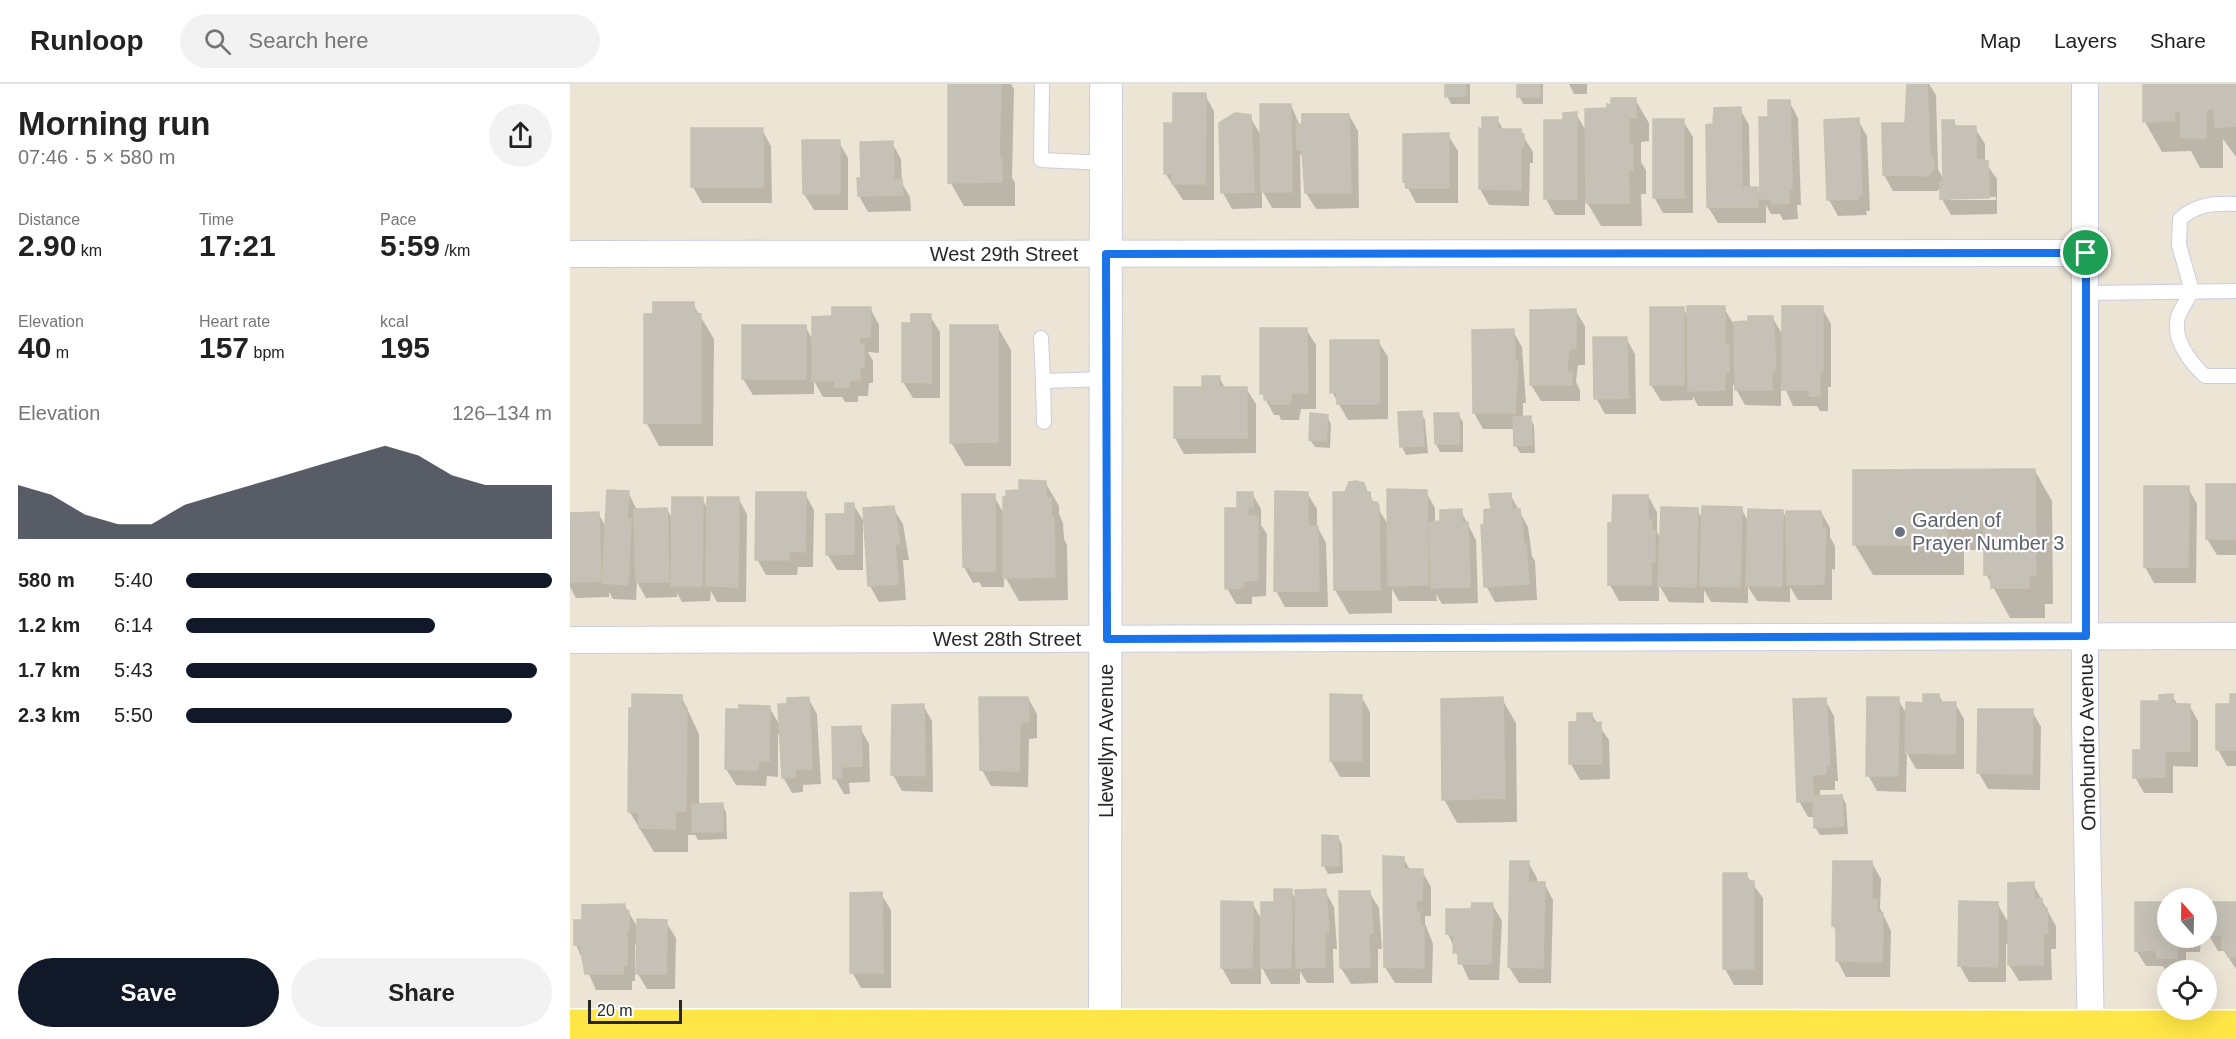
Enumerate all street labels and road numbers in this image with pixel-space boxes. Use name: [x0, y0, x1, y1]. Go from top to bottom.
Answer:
street label: West 29th Street: [930, 243, 1079, 265]
street label: West 28th Street: [933, 628, 1082, 650]
street label: Omohundro Avenue: [2074, 653, 2100, 831]
street label: Llewellyn Avenue: [1095, 664, 1117, 818]

